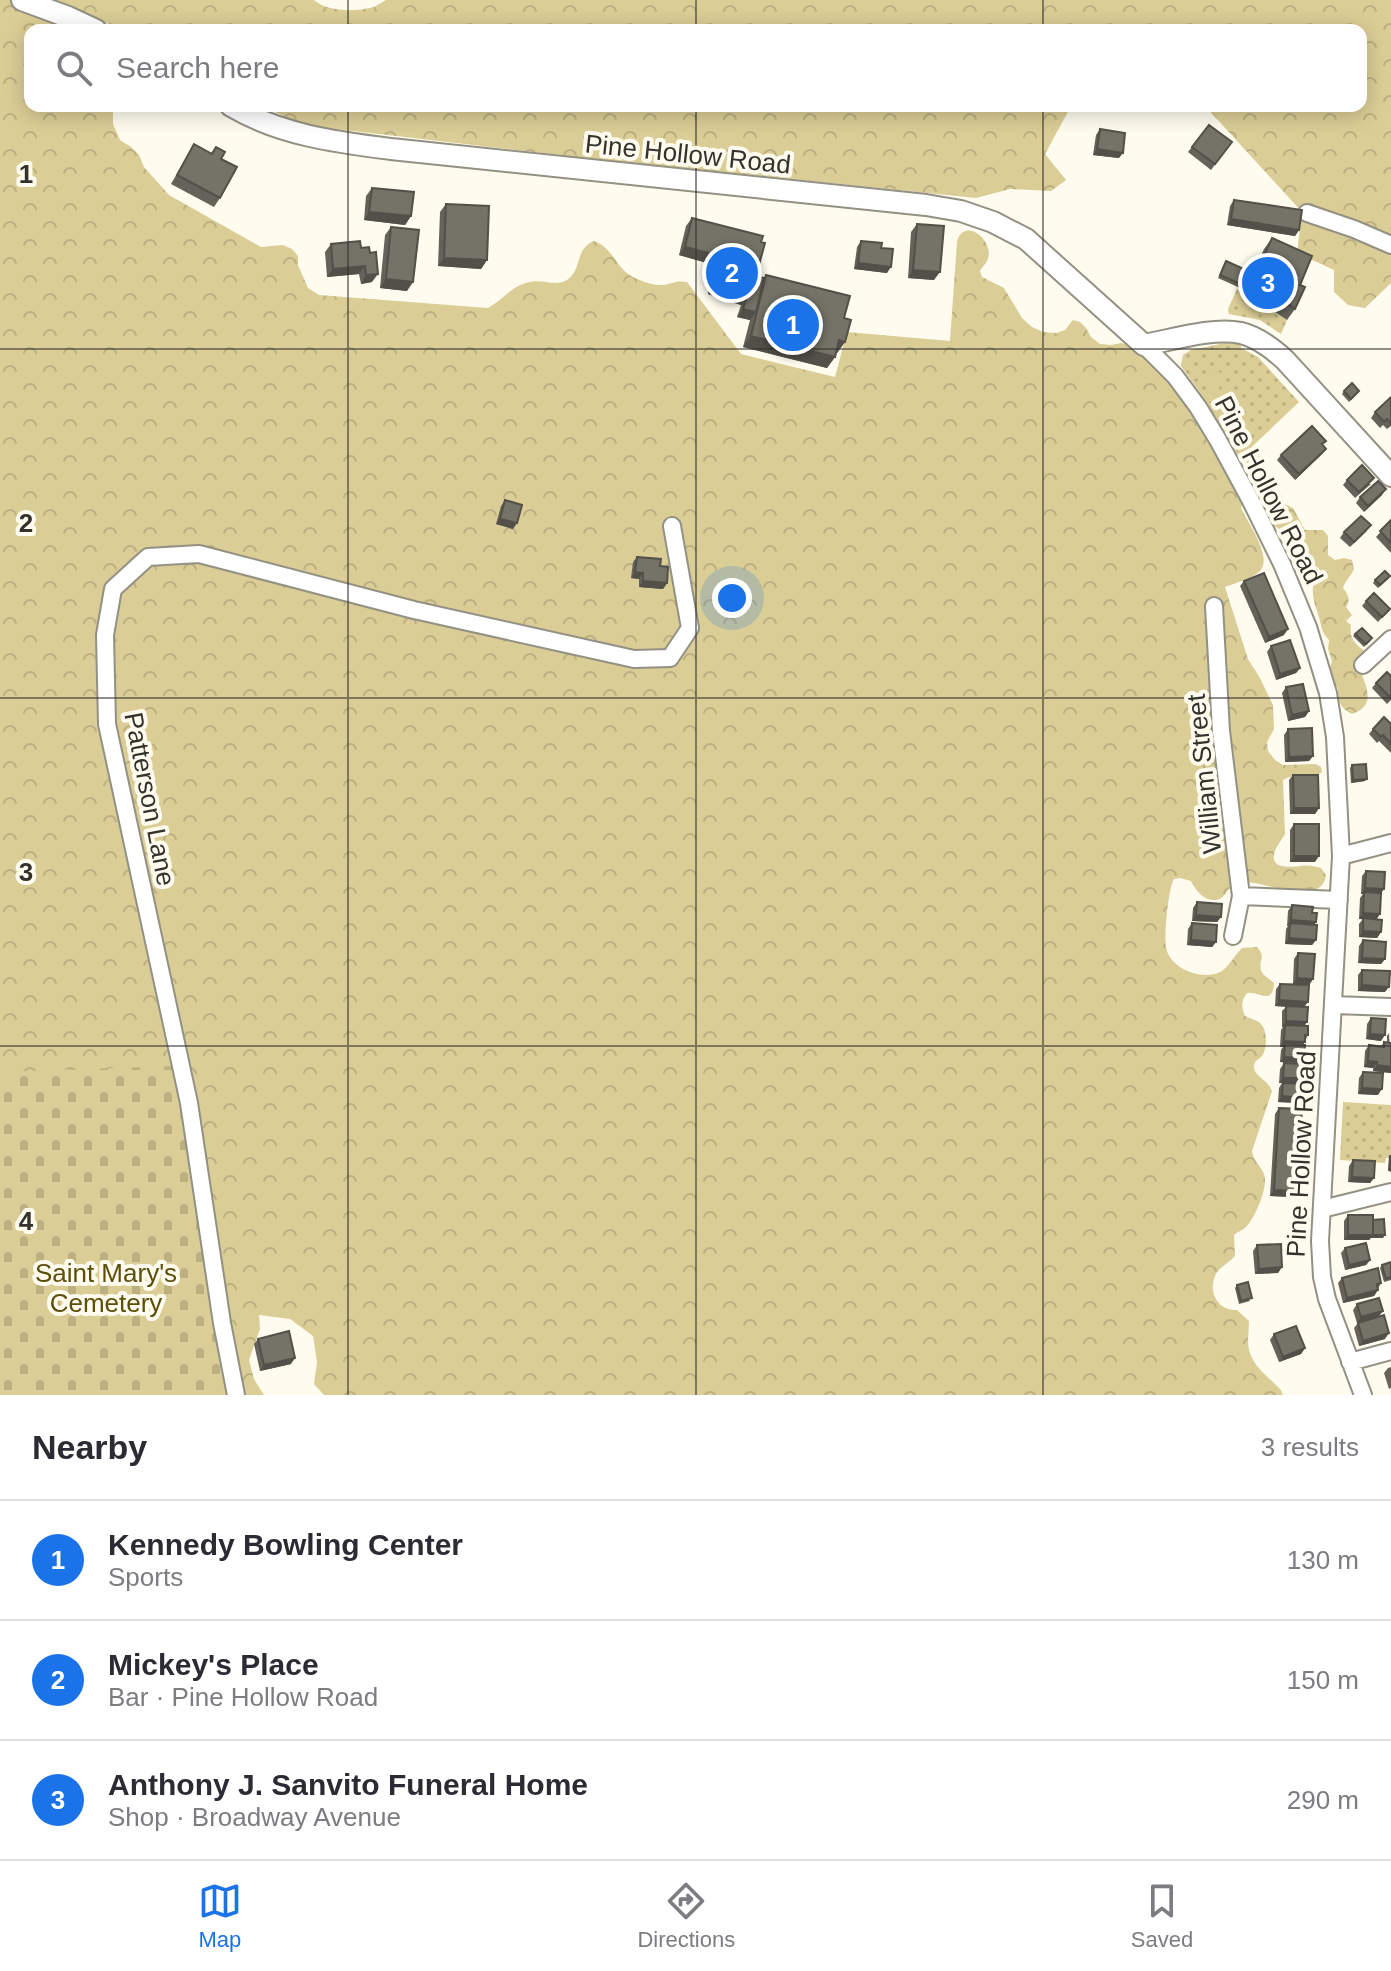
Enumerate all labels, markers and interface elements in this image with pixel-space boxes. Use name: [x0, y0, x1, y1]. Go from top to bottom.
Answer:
search box: [24, 24, 1367, 112]
icon: search: [52, 46, 96, 90]
text: Search here: [116, 51, 279, 84]
street label: Pine Hollow Road: [584, 128, 792, 180]
text: 1: [19, 159, 33, 189]
pin: 2: [706, 243, 758, 303]
pin: 3: [1242, 253, 1294, 313]
pin: 1: [767, 295, 819, 355]
street label: Pine Hollow Road: [1209, 391, 1329, 589]
text: 2: [19, 508, 33, 538]
your location: [712, 578, 752, 618]
street label: William Street: [1181, 692, 1227, 855]
street label: Patterson Lane: [118, 710, 182, 888]
text: 3: [19, 857, 33, 887]
street label: Pine Hollow Road: [1281, 1050, 1321, 1258]
text: 4: [19, 1206, 34, 1236]
park label: Saint Mary's Cemetery: [35, 1258, 177, 1318]
text: Nearby: [32, 1428, 147, 1466]
text: 3 results: [1261, 1432, 1359, 1462]
text: Kennedy Bowling Center: [108, 1528, 463, 1561]
text: 1: [51, 1545, 65, 1575]
text: 130 m: [1287, 1545, 1359, 1575]
text: Sports: [108, 1562, 183, 1592]
text: Mickey's Place: [108, 1648, 319, 1681]
text: 2: [51, 1665, 65, 1695]
text: 150 m: [1287, 1665, 1359, 1695]
text: Bar · Pine Hollow Road: [108, 1682, 378, 1712]
text: Anthony J. Sanvito Funeral Home: [108, 1768, 588, 1801]
text: 3: [51, 1785, 65, 1815]
text: 290 m: [1287, 1785, 1359, 1815]
text: Shop · Broadway Avenue: [108, 1802, 401, 1832]
tab: Map: [198, 1879, 242, 1953]
tab: Directions: [637, 1879, 735, 1953]
tab: Saved: [1131, 1879, 1193, 1953]

